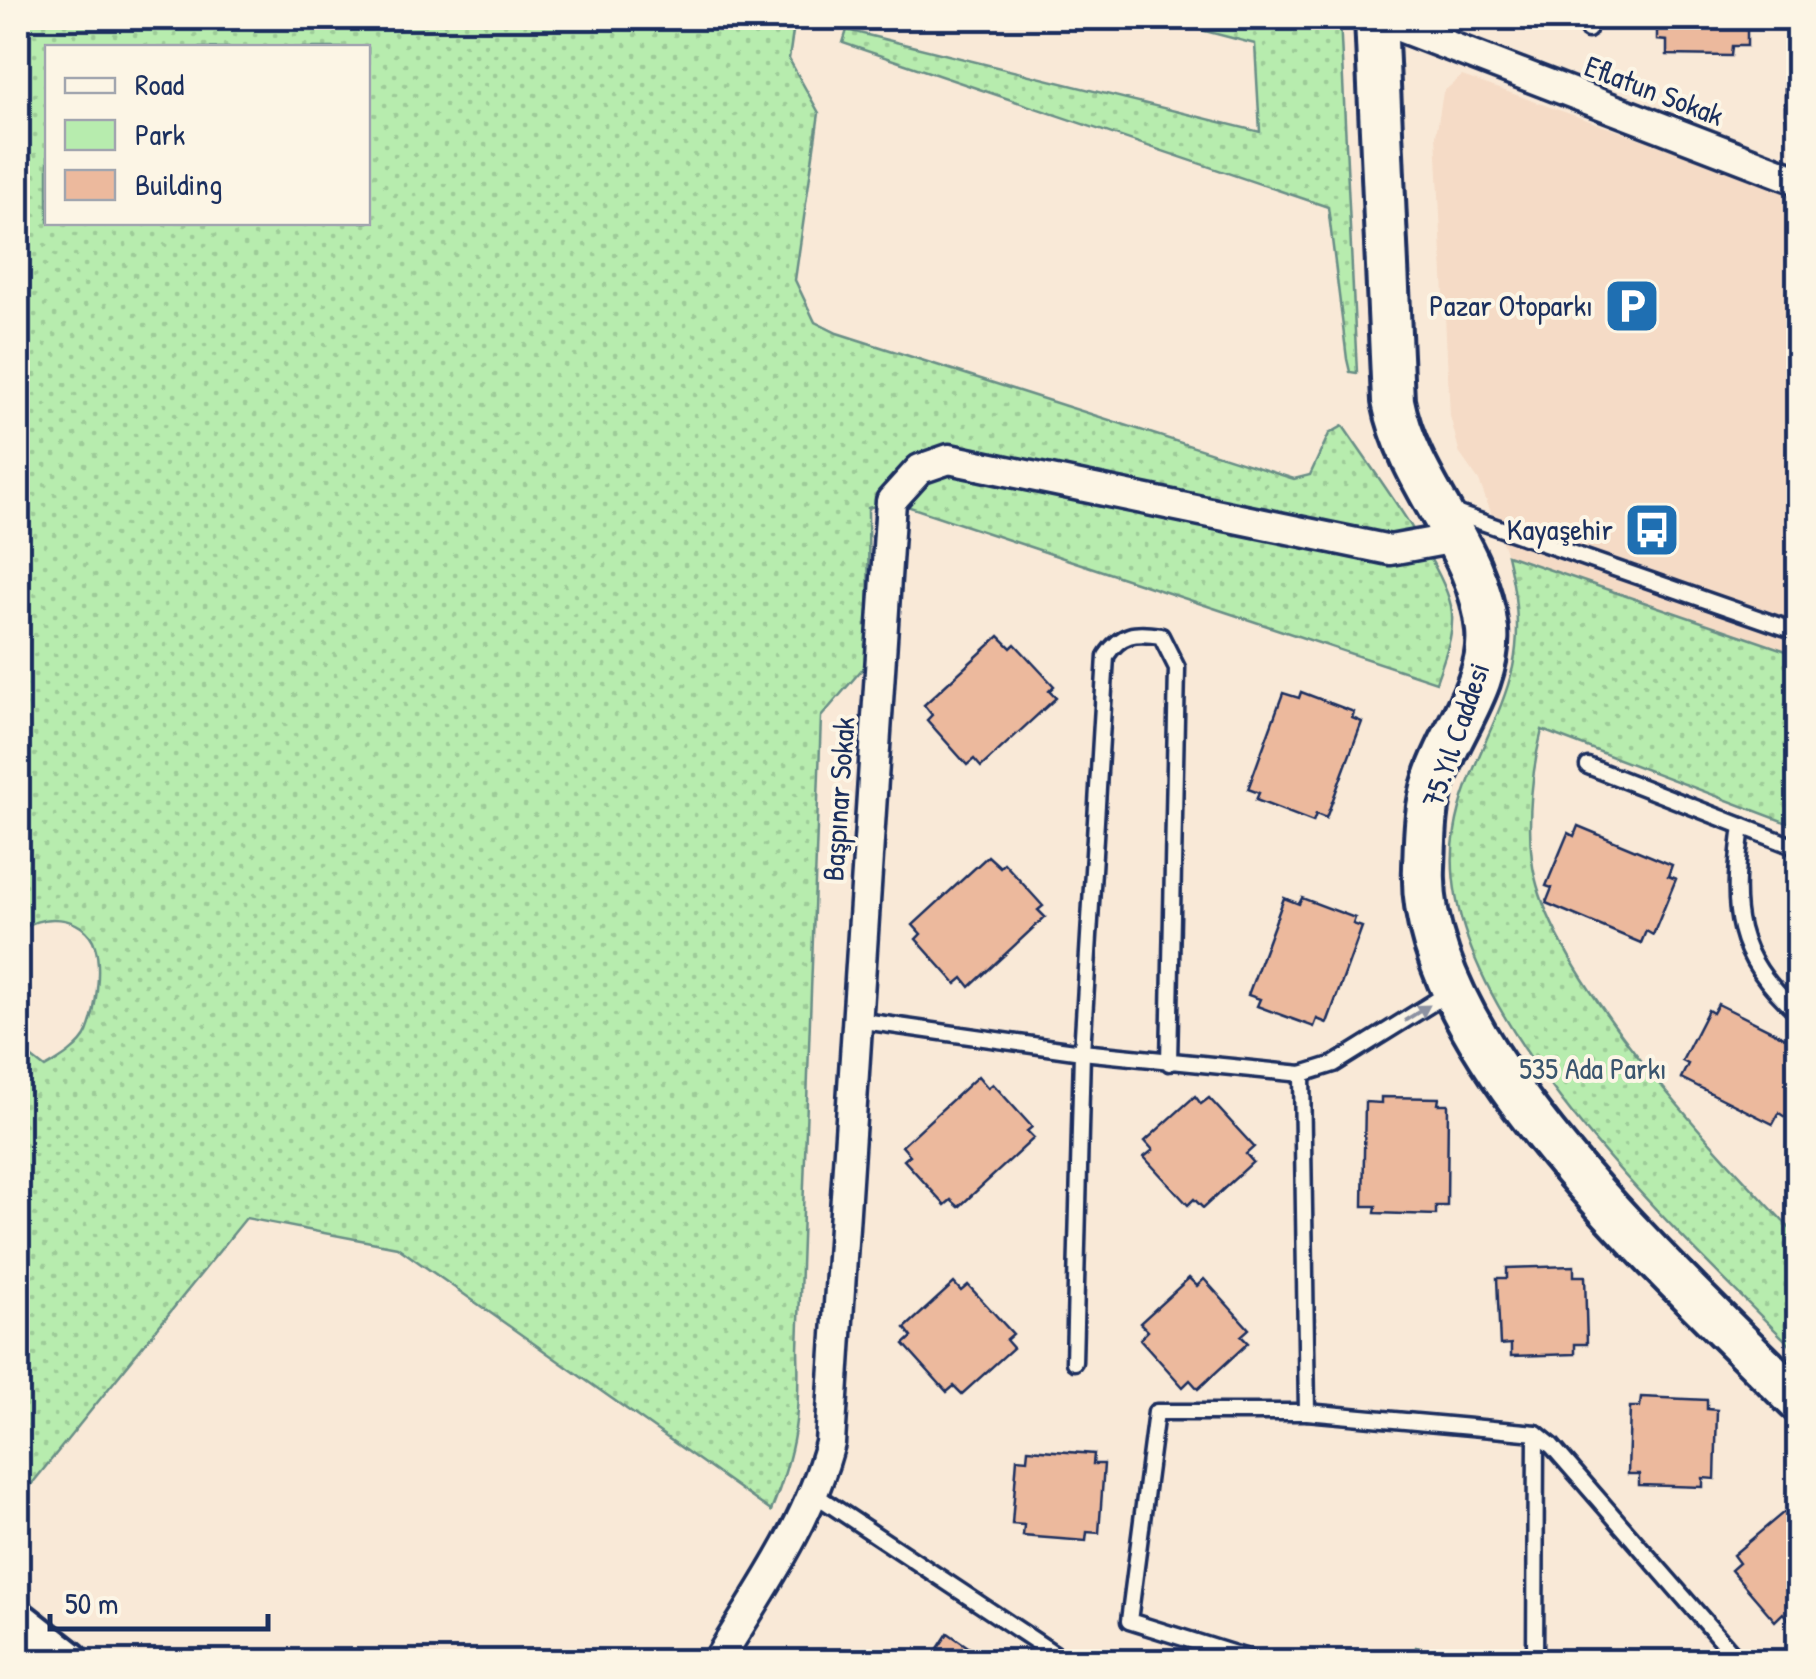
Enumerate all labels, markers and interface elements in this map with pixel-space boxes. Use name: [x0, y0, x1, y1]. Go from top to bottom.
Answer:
legend: [45, 45, 370, 225]
street label: Eflatun Sokak: [1579, 45, 1730, 135]
text: Road: [135, 64, 184, 104]
text: Park: [135, 114, 185, 154]
text: Building: [135, 164, 222, 204]
parking icon: Pazar Otoparkı: [1602, 276, 1662, 336]
place label: Pazar Otoparkı: [1429, 285, 1593, 325]
bus stop icon: Kayaşehir: [1622, 500, 1682, 560]
place label: Kayaşehir: [1507, 509, 1613, 549]
street label: 75.Yıl Caddesi: [1412, 657, 1498, 812]
street label: Başpınar Sokak: [812, 716, 864, 882]
one-way arrow: [1403, 1004, 1431, 1022]
park label: 535 Ada Parkı: [1519, 1048, 1667, 1088]
scale bar: [50, 1569, 268, 1631]
text: 50 m: [65, 1583, 118, 1623]

